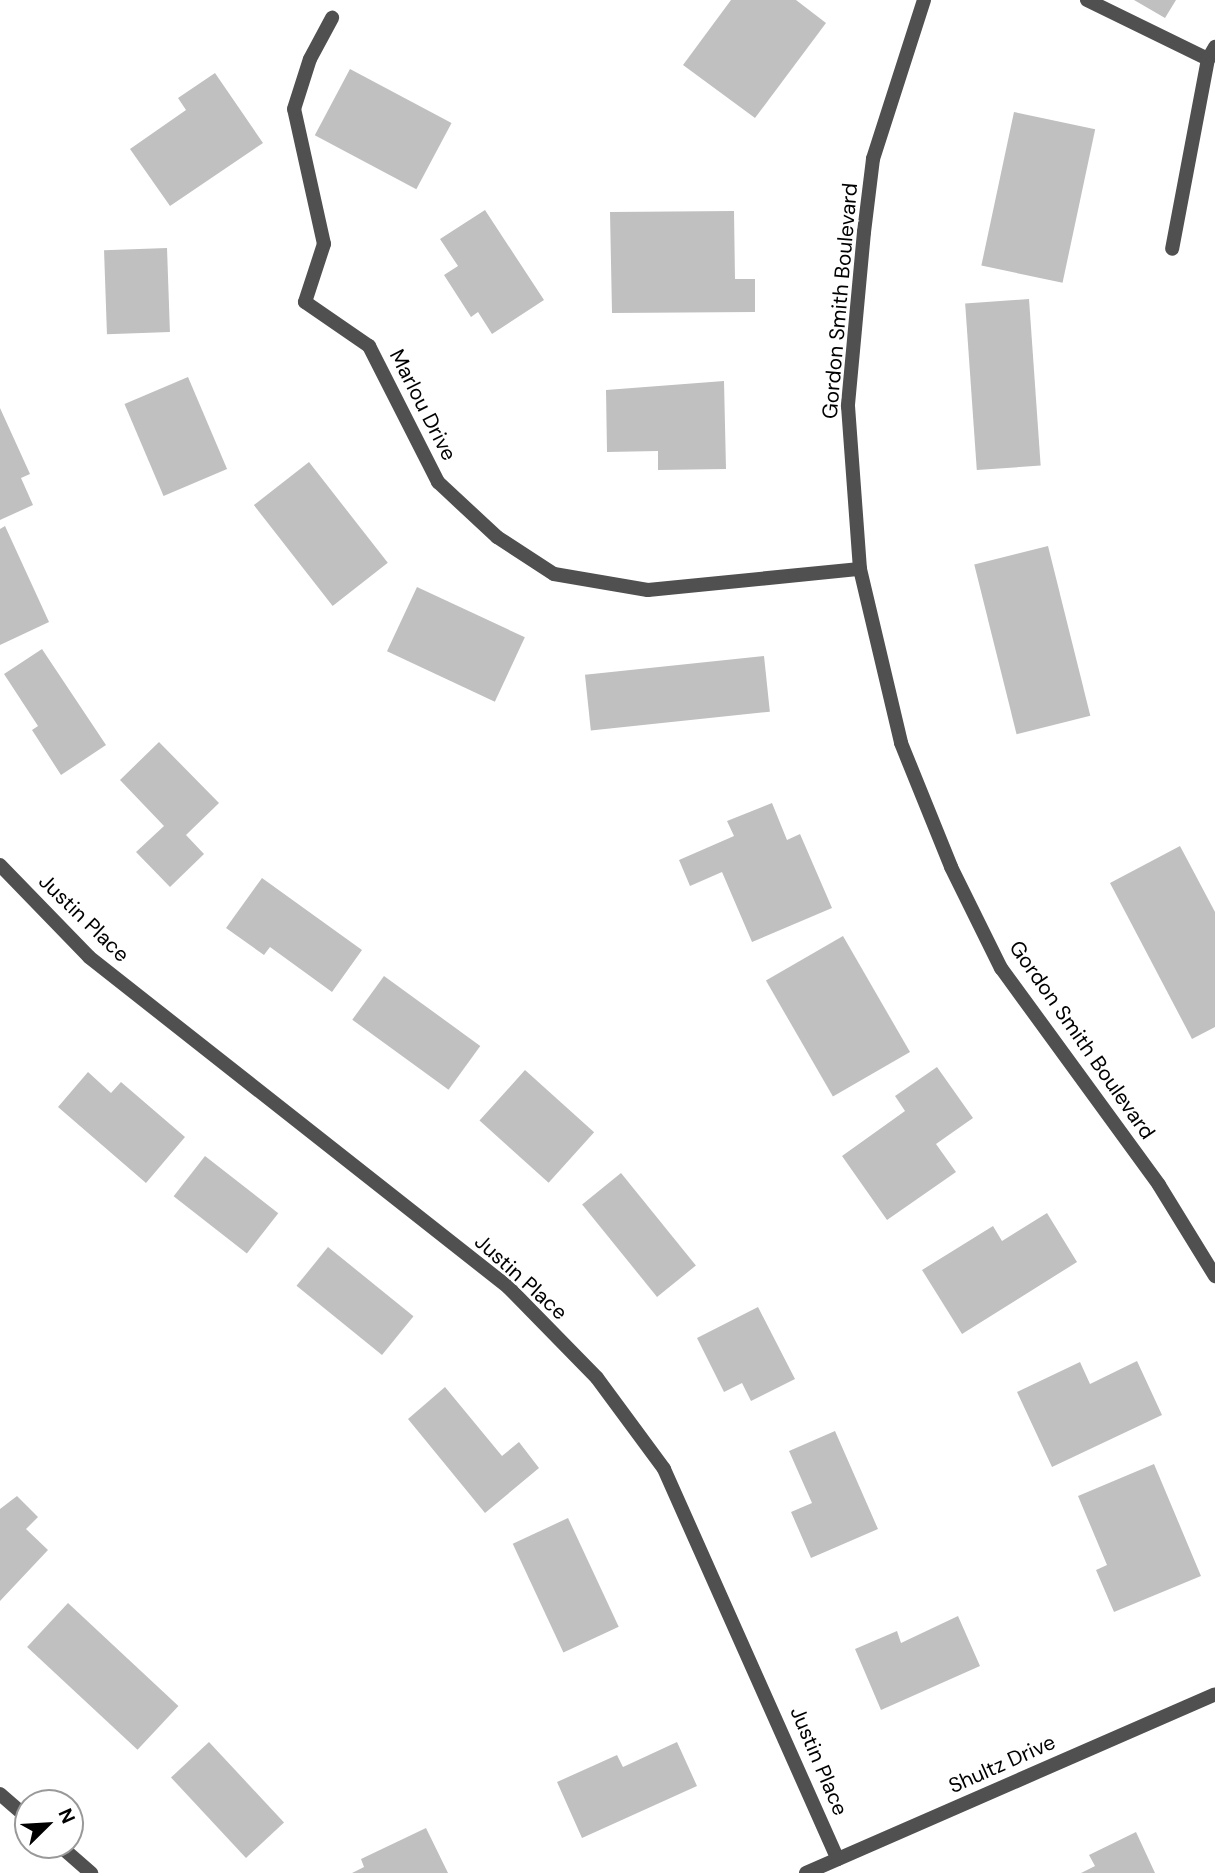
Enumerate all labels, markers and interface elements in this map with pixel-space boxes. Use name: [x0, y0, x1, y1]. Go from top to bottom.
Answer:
street label: Gordon Smith Boulevard: [817, 182, 863, 420]
street label: Marlou Drive: [384, 345, 462, 465]
street label: Justin Place: [34, 869, 134, 967]
street label: Gordon Smith Boulevard: [1004, 936, 1160, 1144]
street label: Justin Place: [470, 1229, 572, 1325]
street label: Justin Place: [785, 1703, 853, 1819]
street label: Shultz Drive: [945, 1729, 1059, 1799]
north arrow: [14, 1789, 84, 1859]
text: N: [53, 1805, 81, 1827]

